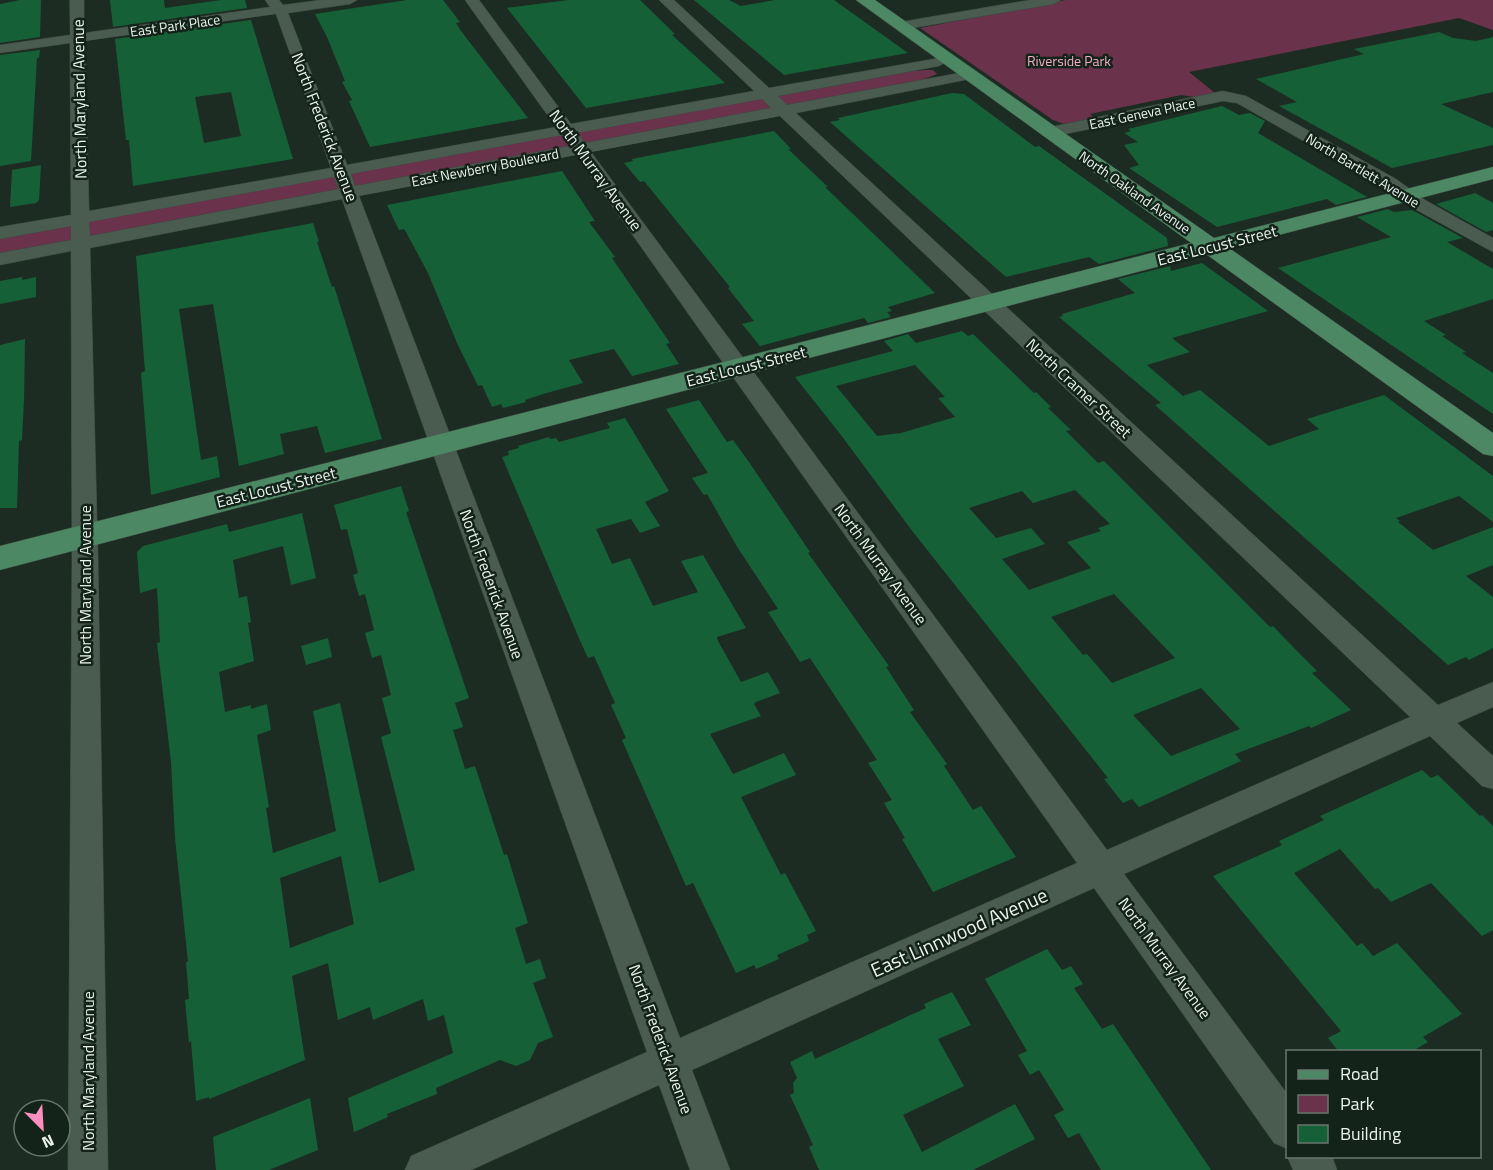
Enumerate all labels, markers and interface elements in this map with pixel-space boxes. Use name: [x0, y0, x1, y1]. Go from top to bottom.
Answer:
street label: East Park Place: [129, 8, 221, 42]
street label: North Maryland Avenue: [66, 19, 92, 179]
street label: North Frederick Avenue: [286, 49, 364, 205]
park label: Riverside Park: [1027, 50, 1111, 71]
street label: East Geneva Place: [1087, 92, 1197, 134]
street label: North Murray Avenue: [544, 104, 648, 236]
street label: North Bartlett Avenue: [1302, 128, 1424, 212]
street label: East Newberry Boulevard: [410, 142, 560, 192]
street label: North Oakland Avenue: [1075, 145, 1195, 239]
street label: East Locust Street: [1155, 218, 1280, 271]
street label: North Cramer Street: [1021, 333, 1137, 444]
street label: East Locust Street: [684, 339, 809, 392]
street label: East Locust Street: [214, 460, 339, 513]
street label: North Murray Avenue: [829, 498, 933, 630]
street label: North Maryland Avenue: [73, 505, 97, 665]
street label: North Frederick Avenue: [454, 506, 530, 662]
street label: East Linnwood Avenue: [865, 879, 1053, 985]
street label: North Murray Avenue: [1113, 892, 1217, 1024]
street label: North Frederick Avenue: [623, 961, 699, 1117]
street label: North Maryland Avenue: [76, 991, 100, 1151]
legend: [1286, 1050, 1481, 1158]
text: Road: [1340, 1060, 1379, 1087]
text: Park: [1340, 1090, 1375, 1117]
north arrow: [12, 1098, 72, 1158]
text: Building: [1340, 1120, 1401, 1147]
text: N: [38, 1128, 58, 1155]

